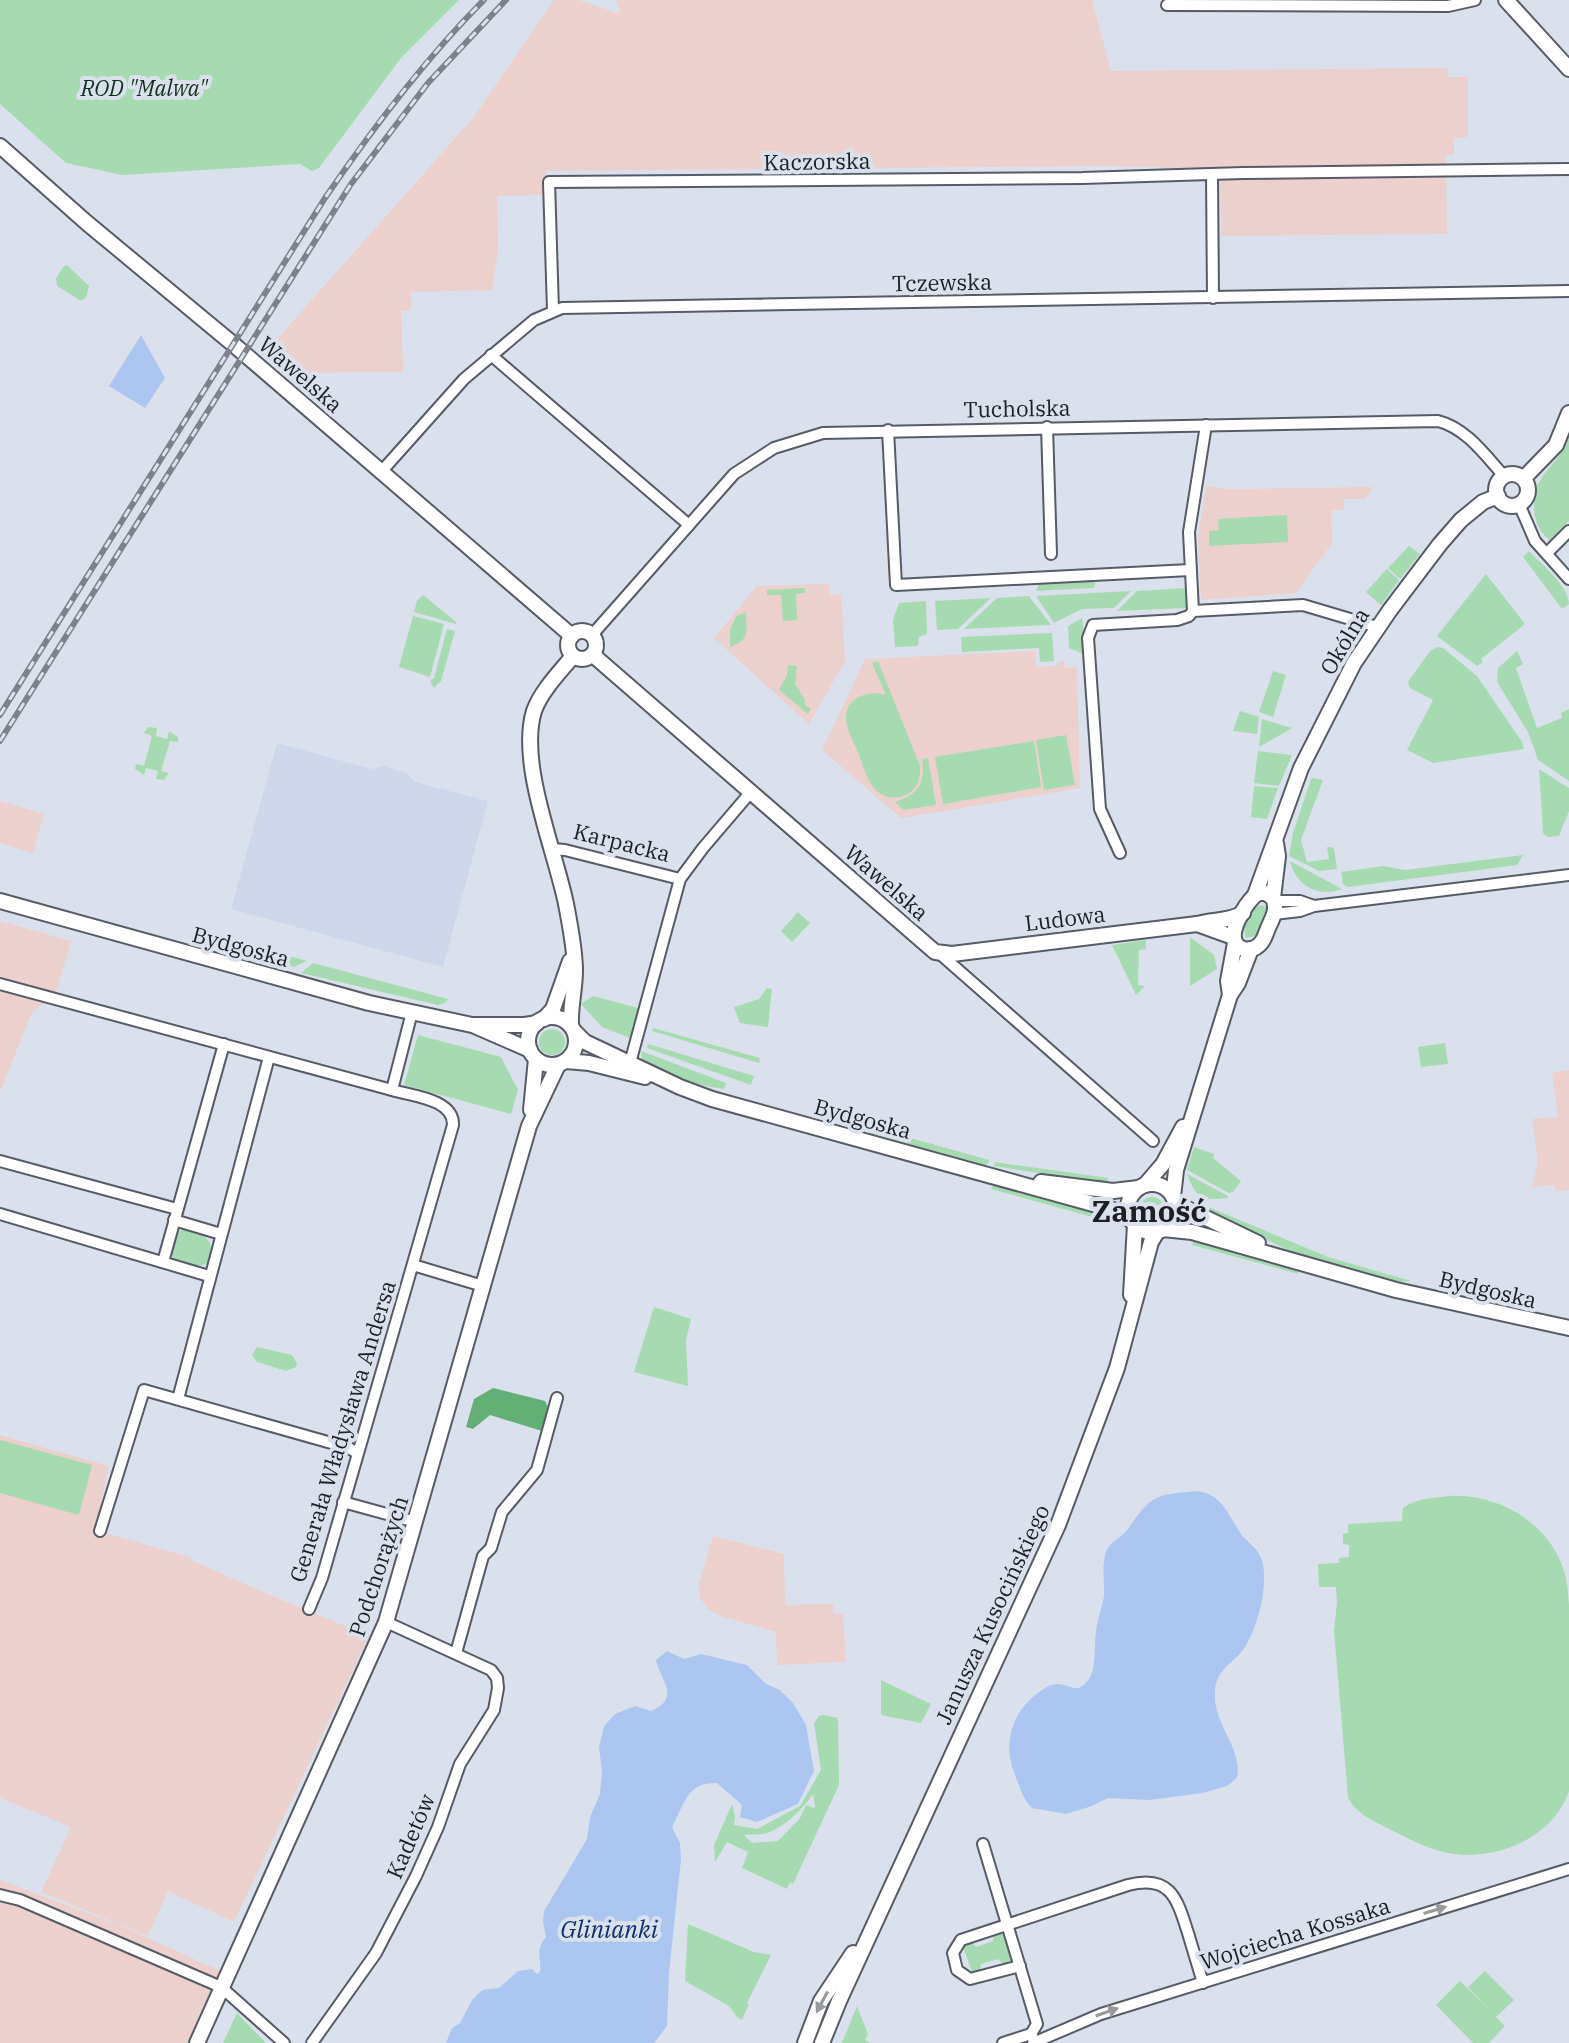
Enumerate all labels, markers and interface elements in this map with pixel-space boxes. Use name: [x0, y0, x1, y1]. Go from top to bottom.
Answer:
park label: ROD "Malwa": [80, 73, 209, 102]
street label: Kaczorska: [763, 146, 871, 176]
street label: Tczewska: [892, 267, 992, 297]
street label: Wawelska: [253, 329, 349, 419]
street label: Tucholska: [963, 393, 1071, 423]
street label: Okólna: [1313, 602, 1375, 680]
street label: Karpacka: [571, 816, 673, 868]
street label: Wawelska: [839, 837, 935, 927]
street label: Ludowa: [1023, 899, 1107, 937]
street label: Bydgoska: [189, 919, 293, 973]
street label: Bydgoska: [811, 1091, 915, 1145]
district label: Zamość: [1092, 1191, 1206, 1230]
street label: Bydgoska: [1436, 1264, 1540, 1314]
street label: Generała Władysława Andersa: [282, 1276, 402, 1586]
street label: Podchorążych: [342, 1492, 414, 1640]
street label: Janusza Kusocińskiego: [928, 1500, 1056, 1728]
street label: Kadetów: [379, 1789, 441, 1883]
street label: Wojciecha Kossaka: [1196, 1890, 1394, 1976]
one-way arrow: [1424, 1903, 1448, 1916]
water label: Glinianki: [560, 1913, 659, 1945]
one-way arrow: [815, 1991, 829, 2013]
one-way arrow: [1095, 2006, 1119, 2018]

